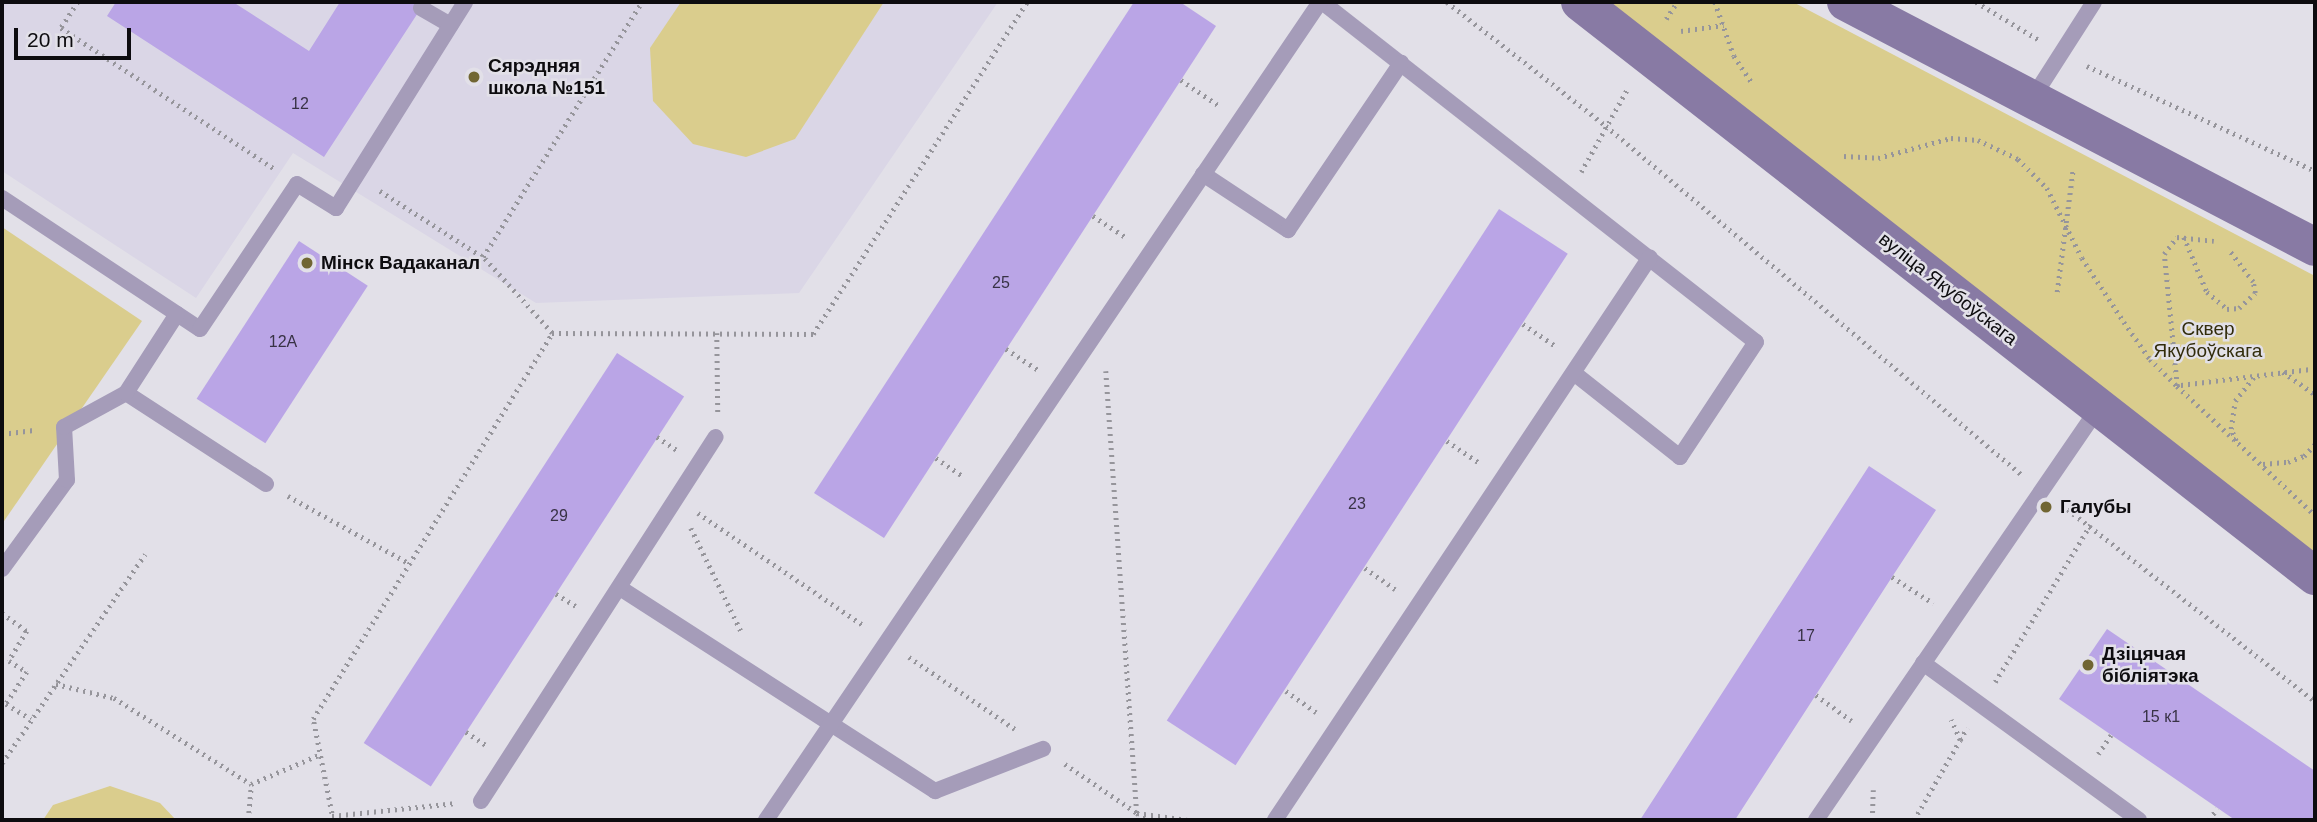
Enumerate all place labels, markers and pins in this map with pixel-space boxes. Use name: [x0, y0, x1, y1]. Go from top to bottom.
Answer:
place label: Сярэдняя школа №151: [488, 55, 605, 99]
marker: Сярэдняя школа №151: [466, 69, 482, 85]
place label: Мінск Вадаканал: [321, 252, 480, 274]
marker: Мінск Вадаканал: [299, 255, 315, 271]
place label: Галубы: [2060, 496, 2131, 518]
marker: Галубы: [2038, 499, 2054, 515]
place label: Дзіцячая бібліятэка: [2102, 643, 2199, 687]
marker: Дзіцячая бібліятэка: [2080, 657, 2096, 673]

